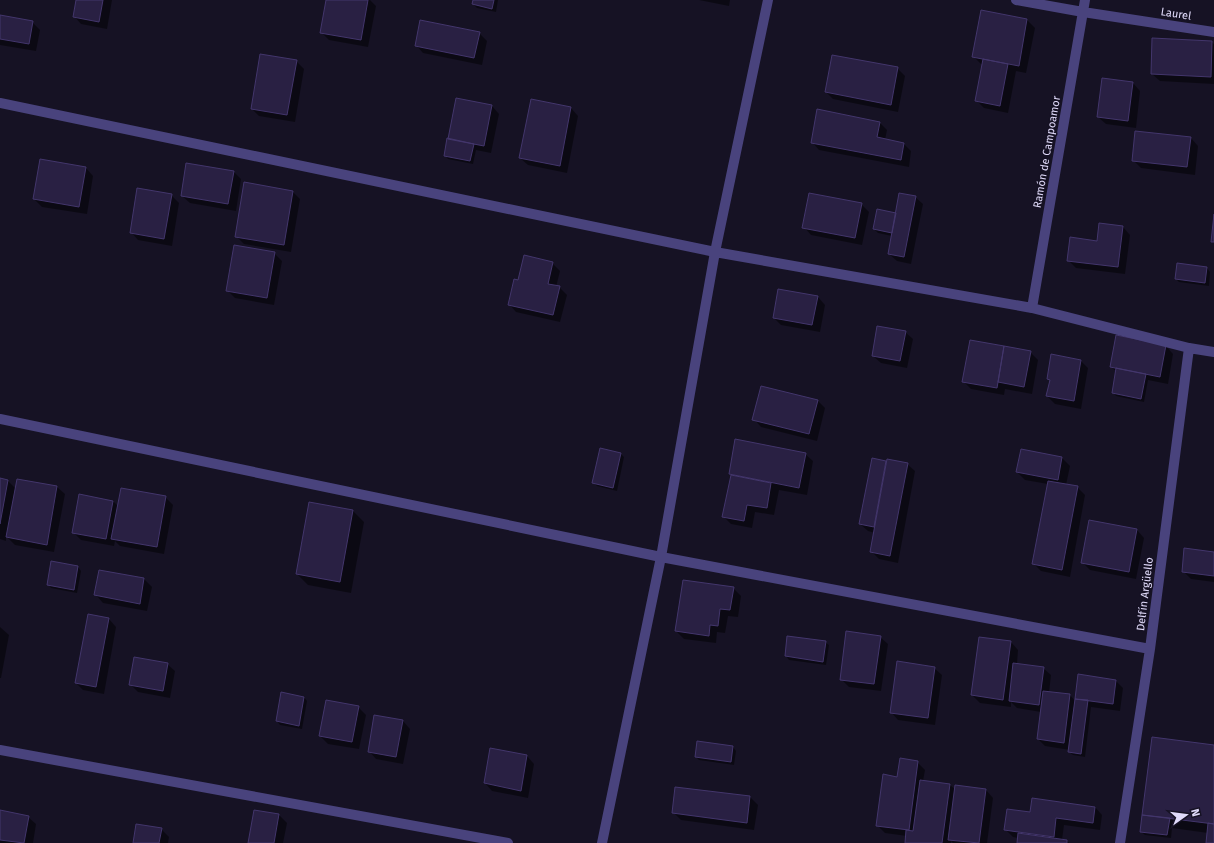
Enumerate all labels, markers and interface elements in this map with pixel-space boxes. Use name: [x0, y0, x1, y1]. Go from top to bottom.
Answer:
street label: Laurel: [1160, 5, 1192, 23]
street label: Ramón de Campoamor: [1031, 94, 1063, 209]
street label: Delfín Argüello: [1134, 556, 1156, 632]
north arrow: [1166, 795, 1206, 835]
text: N: [1188, 808, 1202, 818]

